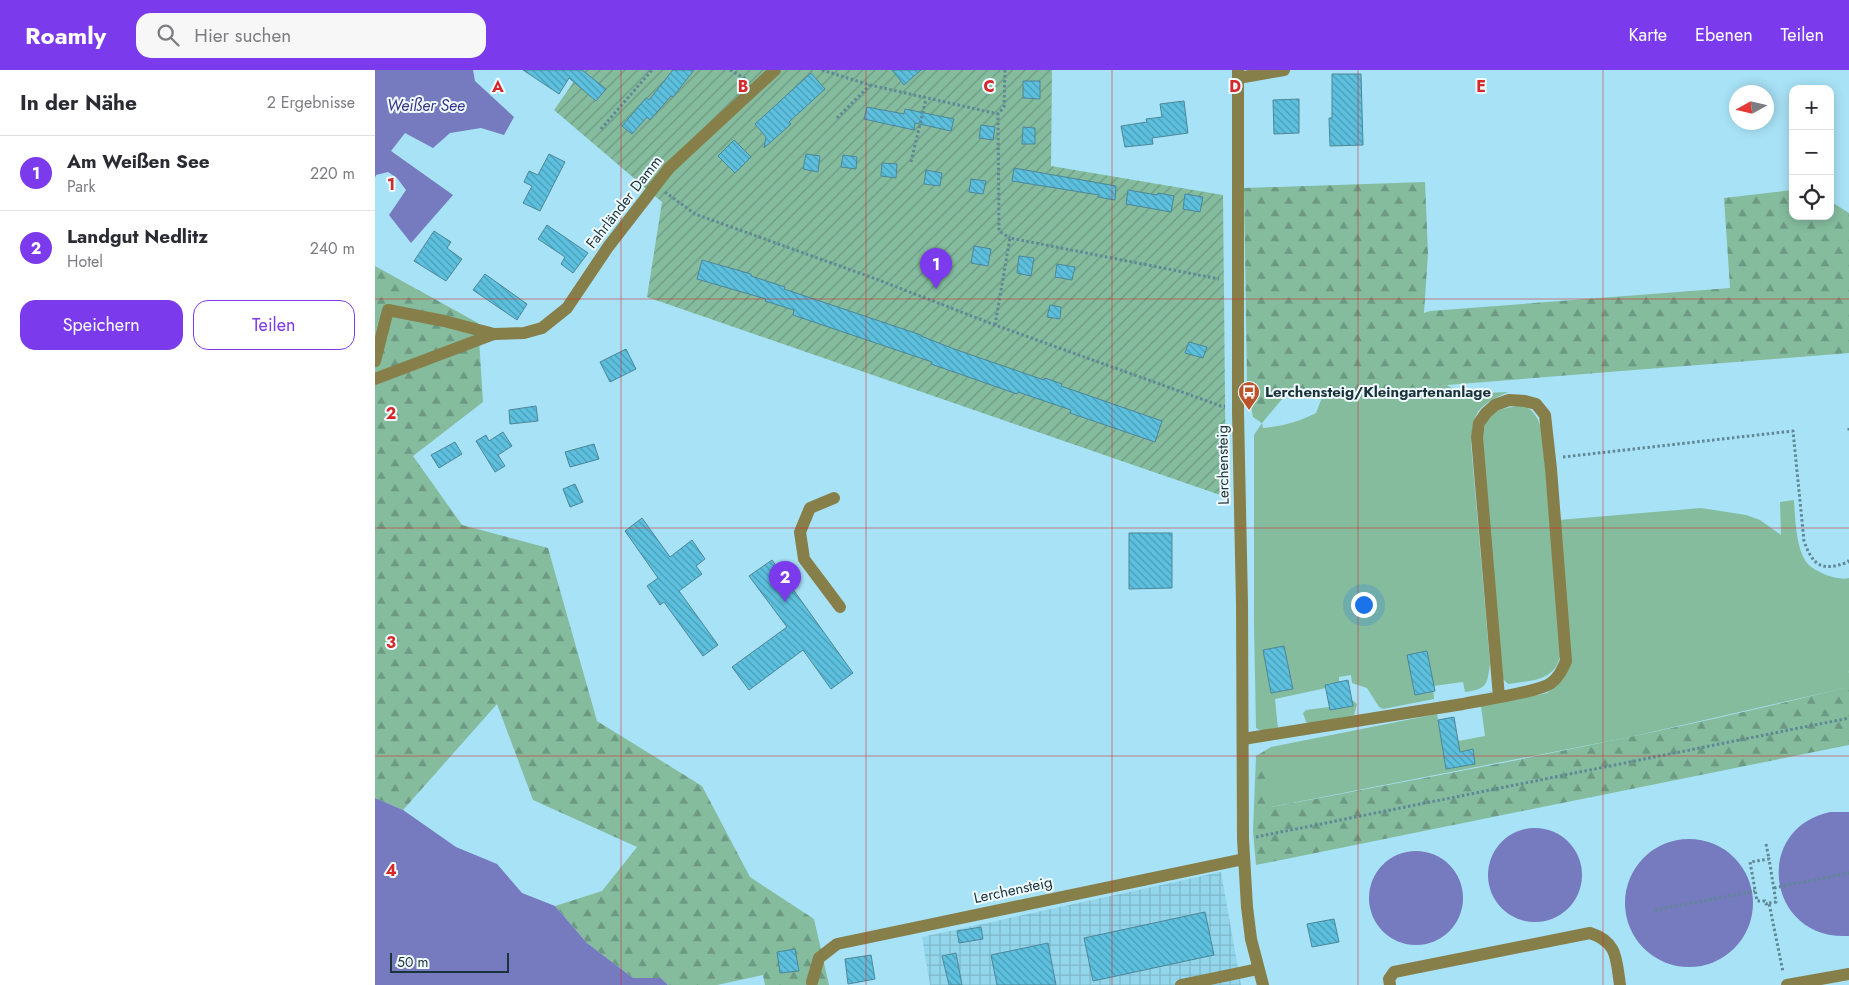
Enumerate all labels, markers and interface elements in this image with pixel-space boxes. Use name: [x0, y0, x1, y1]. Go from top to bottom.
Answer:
search box: [136, 13, 486, 58]
text: Roamly: [25, 18, 106, 53]
icon: search: [154, 21, 182, 49]
text: Hier suchen: [194, 22, 291, 49]
text: Karte: [1628, 22, 1667, 48]
text: Ebenen: [1695, 22, 1753, 48]
text: Teilen: [1781, 22, 1824, 48]
text: A: [491, 75, 504, 98]
text: B: [738, 75, 748, 98]
text: C: [983, 75, 995, 98]
text: D: [1229, 75, 1241, 98]
text: E: [1476, 75, 1486, 98]
north arrow: [1729, 85, 1774, 130]
map controls: [1789, 85, 1834, 220]
button: +: [1789, 85, 1834, 130]
text: In der Nähe: [20, 88, 137, 118]
text: 2 Ergebnisse: [267, 91, 355, 114]
water label: Weißer See: [387, 94, 465, 117]
button: −: [1789, 130, 1834, 175]
text: Am Weißen See: [67, 148, 210, 175]
street label: Fahrländer Damm: [581, 151, 667, 253]
text: 1: [32, 162, 40, 185]
text: 220 m: [310, 162, 355, 185]
text: 1: [387, 173, 395, 196]
text: Park: [67, 175, 96, 198]
button: locate: [1789, 175, 1834, 220]
text: Landgut Nedlitz: [67, 223, 208, 250]
text: 2: [31, 237, 41, 260]
text: 240 m: [310, 237, 355, 260]
pin: 1: [920, 248, 952, 289]
text: Hotel: [67, 250, 103, 273]
button: Speichern: [20, 300, 183, 350]
button: Teilen: [193, 300, 355, 350]
bus stop icon: Lerchensteig/Kleingartenanlage: [1237, 380, 1261, 411]
place label: Lerchensteig/Kleingartenanlage: [1265, 381, 1492, 403]
text: 2: [386, 402, 396, 425]
street label: Lerchensteig: [1211, 425, 1235, 505]
pin: 2: [769, 561, 801, 602]
your location: [1351, 592, 1377, 618]
text: 3: [386, 631, 396, 654]
text: 4: [385, 859, 397, 882]
street label: Lerchensteig: [972, 871, 1054, 909]
scale bar: [390, 950, 509, 973]
text: 50 m: [397, 952, 428, 972]

